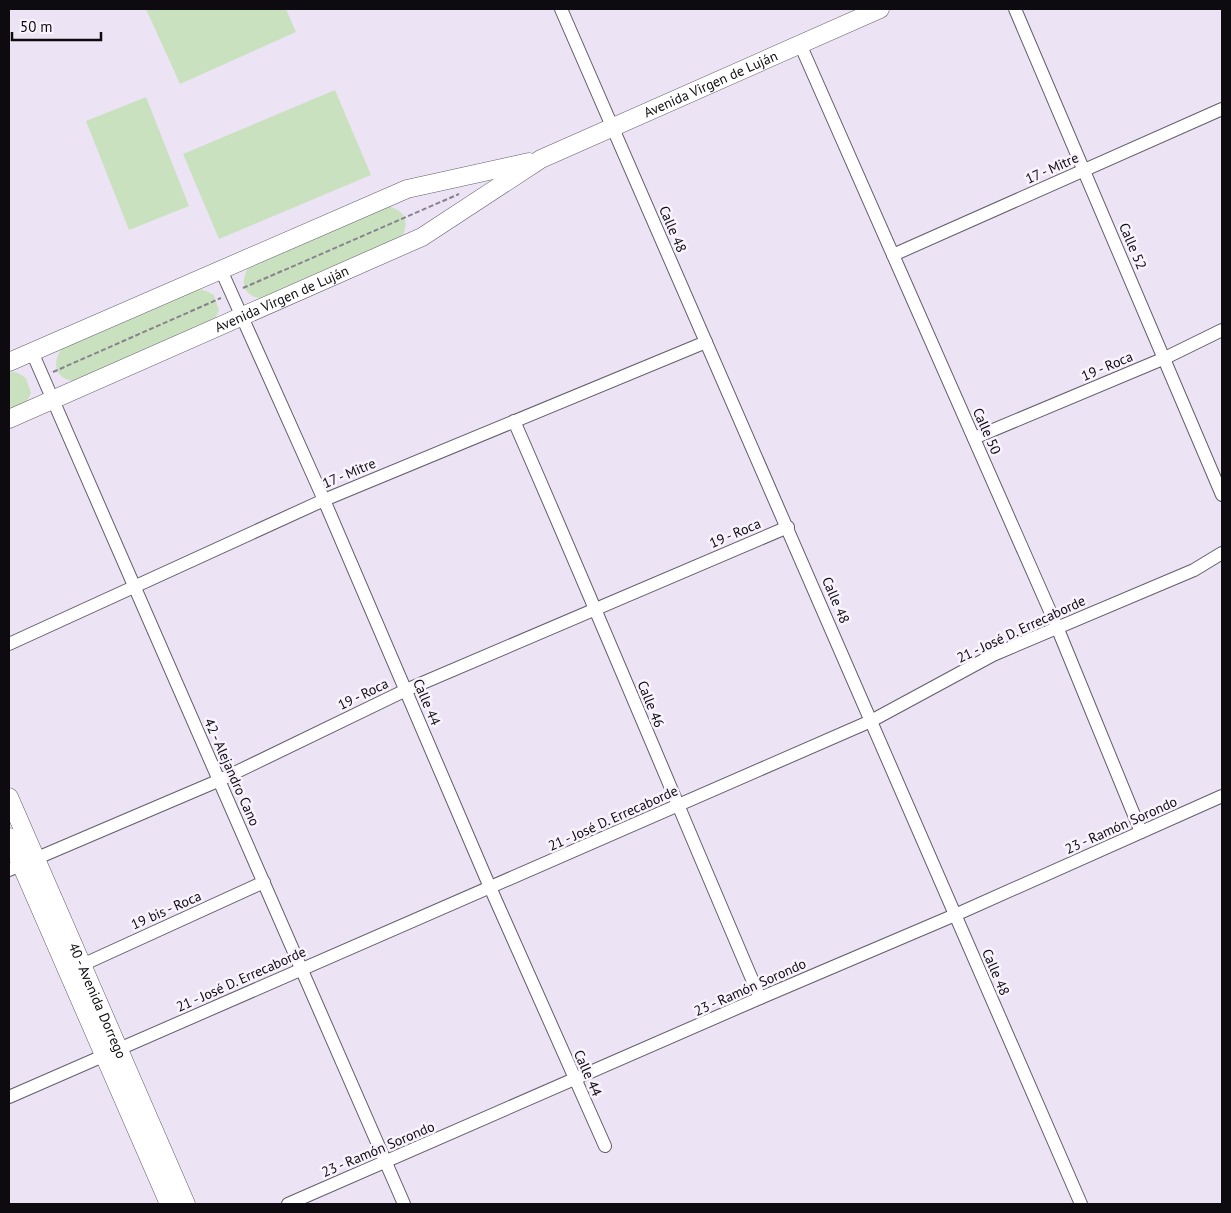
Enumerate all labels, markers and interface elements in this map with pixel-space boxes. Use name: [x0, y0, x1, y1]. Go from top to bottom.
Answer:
scale bar: [12, 10, 101, 42]
text: 50 m: [20, 17, 53, 36]
street label: Avenida Virgen de Luján: [641, 47, 780, 121]
street label: 17 - Mitre: [1023, 148, 1081, 188]
street label: Calle 48: [655, 203, 691, 255]
street label: Calle 52: [1115, 220, 1151, 272]
street label: Avenida Virgen de Luján: [212, 261, 351, 336]
street label: 19 - Roca: [1079, 347, 1135, 385]
street label: Calle 50: [969, 405, 1005, 457]
street label: 17 - Mitre: [320, 454, 378, 492]
street label: 19 - Roca: [707, 514, 763, 552]
street label: Calle 48: [818, 574, 854, 626]
street label: 21 - José D. Errecaborde: [954, 591, 1088, 667]
street label: 19 - Roca: [335, 674, 391, 714]
street label: Calle 44: [409, 676, 445, 728]
street label: Calle 46: [633, 678, 669, 730]
street label: 42 - Alejandro Cano: [200, 715, 264, 829]
street label: 21 - José D. Errecaborde: [545, 781, 681, 855]
street label: 23 - Ramón Sorondo: [1062, 792, 1180, 858]
street label: 19 bis - Roca: [128, 887, 204, 933]
street label: 40 - Avenida Dorrego: [64, 940, 131, 1061]
street label: 21 - José D. Errecaborde: [173, 942, 309, 1016]
street label: Calle 48: [978, 946, 1014, 998]
street label: 23 - Ramón Sorondo: [691, 954, 809, 1020]
street label: Calle 44: [570, 1047, 606, 1099]
street label: 23 - Ramón Sorondo: [319, 1117, 437, 1181]

